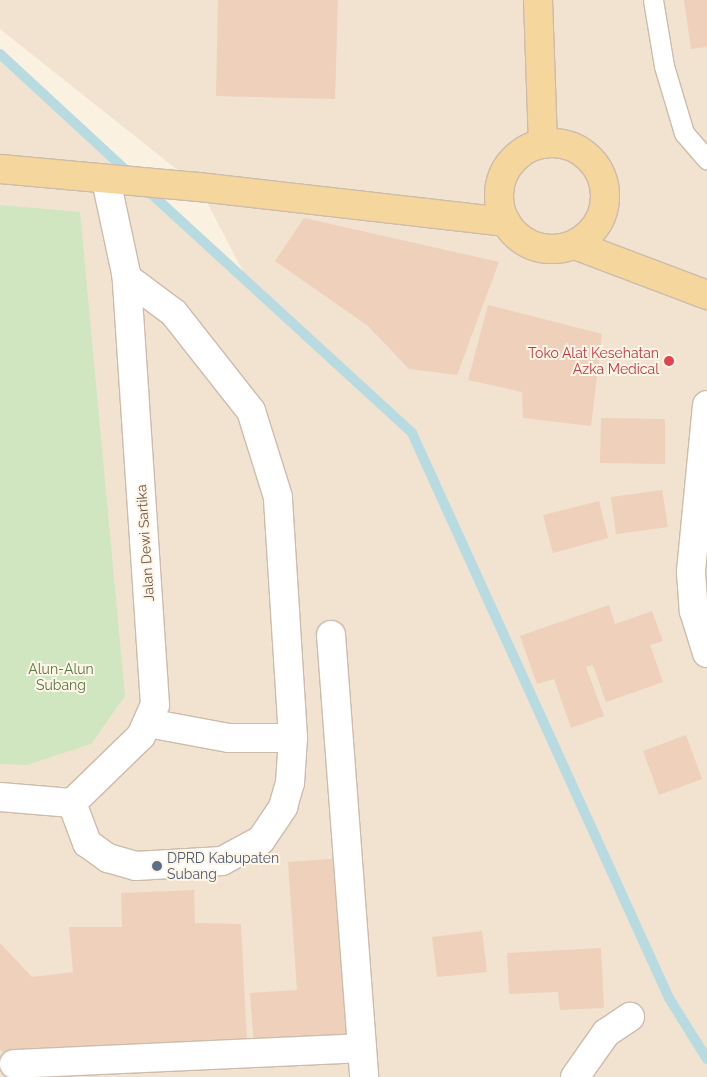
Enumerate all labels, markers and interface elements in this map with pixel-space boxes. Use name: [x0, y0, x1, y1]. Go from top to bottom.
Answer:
place label: Toko Alat Kesehatan Azka Medical: [528, 345, 659, 378]
marker: Toko Alat Kesehatan Azka Medical: [663, 355, 675, 367]
street label: Jalan Dewi Sartika: [133, 484, 157, 602]
park label: Alun-Alun Subang: [28, 661, 94, 694]
place label: DPRD Kabupaten Subang: [167, 850, 279, 882]
marker: DPRD Kabupaten Subang: [151, 860, 163, 872]

